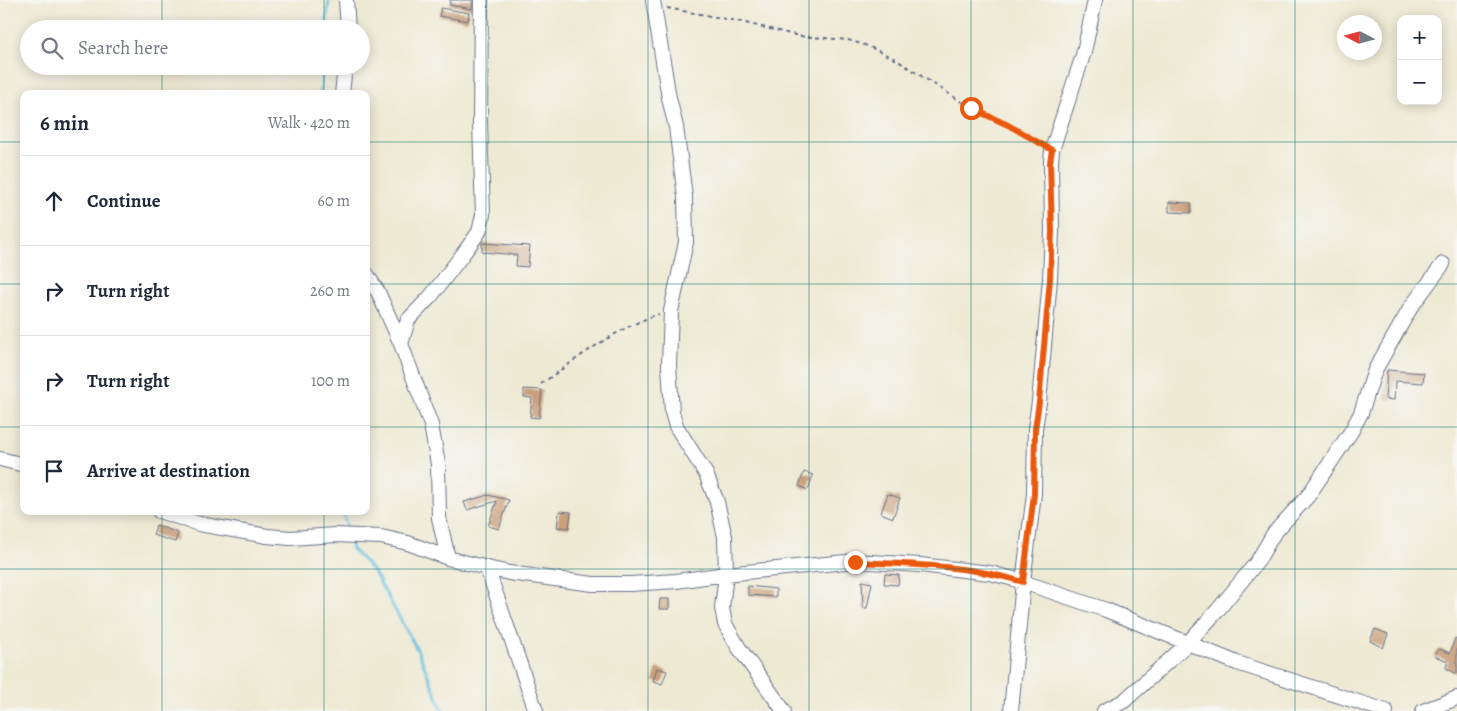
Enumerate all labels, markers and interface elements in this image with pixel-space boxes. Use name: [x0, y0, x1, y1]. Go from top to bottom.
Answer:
north arrow: [1337, 15, 1382, 60]
map controls: [1397, 15, 1442, 105]
button: +: [1397, 15, 1442, 60]
search box: [20, 20, 370, 75]
icon: search: [38, 34, 66, 62]
text: Search here: [78, 35, 168, 61]
button: −: [1397, 60, 1442, 105]
route start: [960, 97, 983, 120]
text: 6 min: [40, 109, 89, 137]
text: Walk · 420 m: [268, 112, 350, 134]
icon: ahead: [40, 187, 68, 215]
text: Continue: [87, 188, 161, 214]
text: 60 m: [318, 190, 350, 212]
icon: right: [40, 277, 68, 305]
text: Turn right: [87, 278, 169, 304]
text: 260 m: [310, 280, 350, 302]
icon: right: [40, 367, 68, 395]
text: Turn right: [87, 368, 169, 394]
text: 100 m: [311, 370, 350, 392]
icon: arrive: [40, 457, 68, 485]
text: Arrive at destination: [87, 458, 250, 484]
route end: [844, 551, 867, 574]

